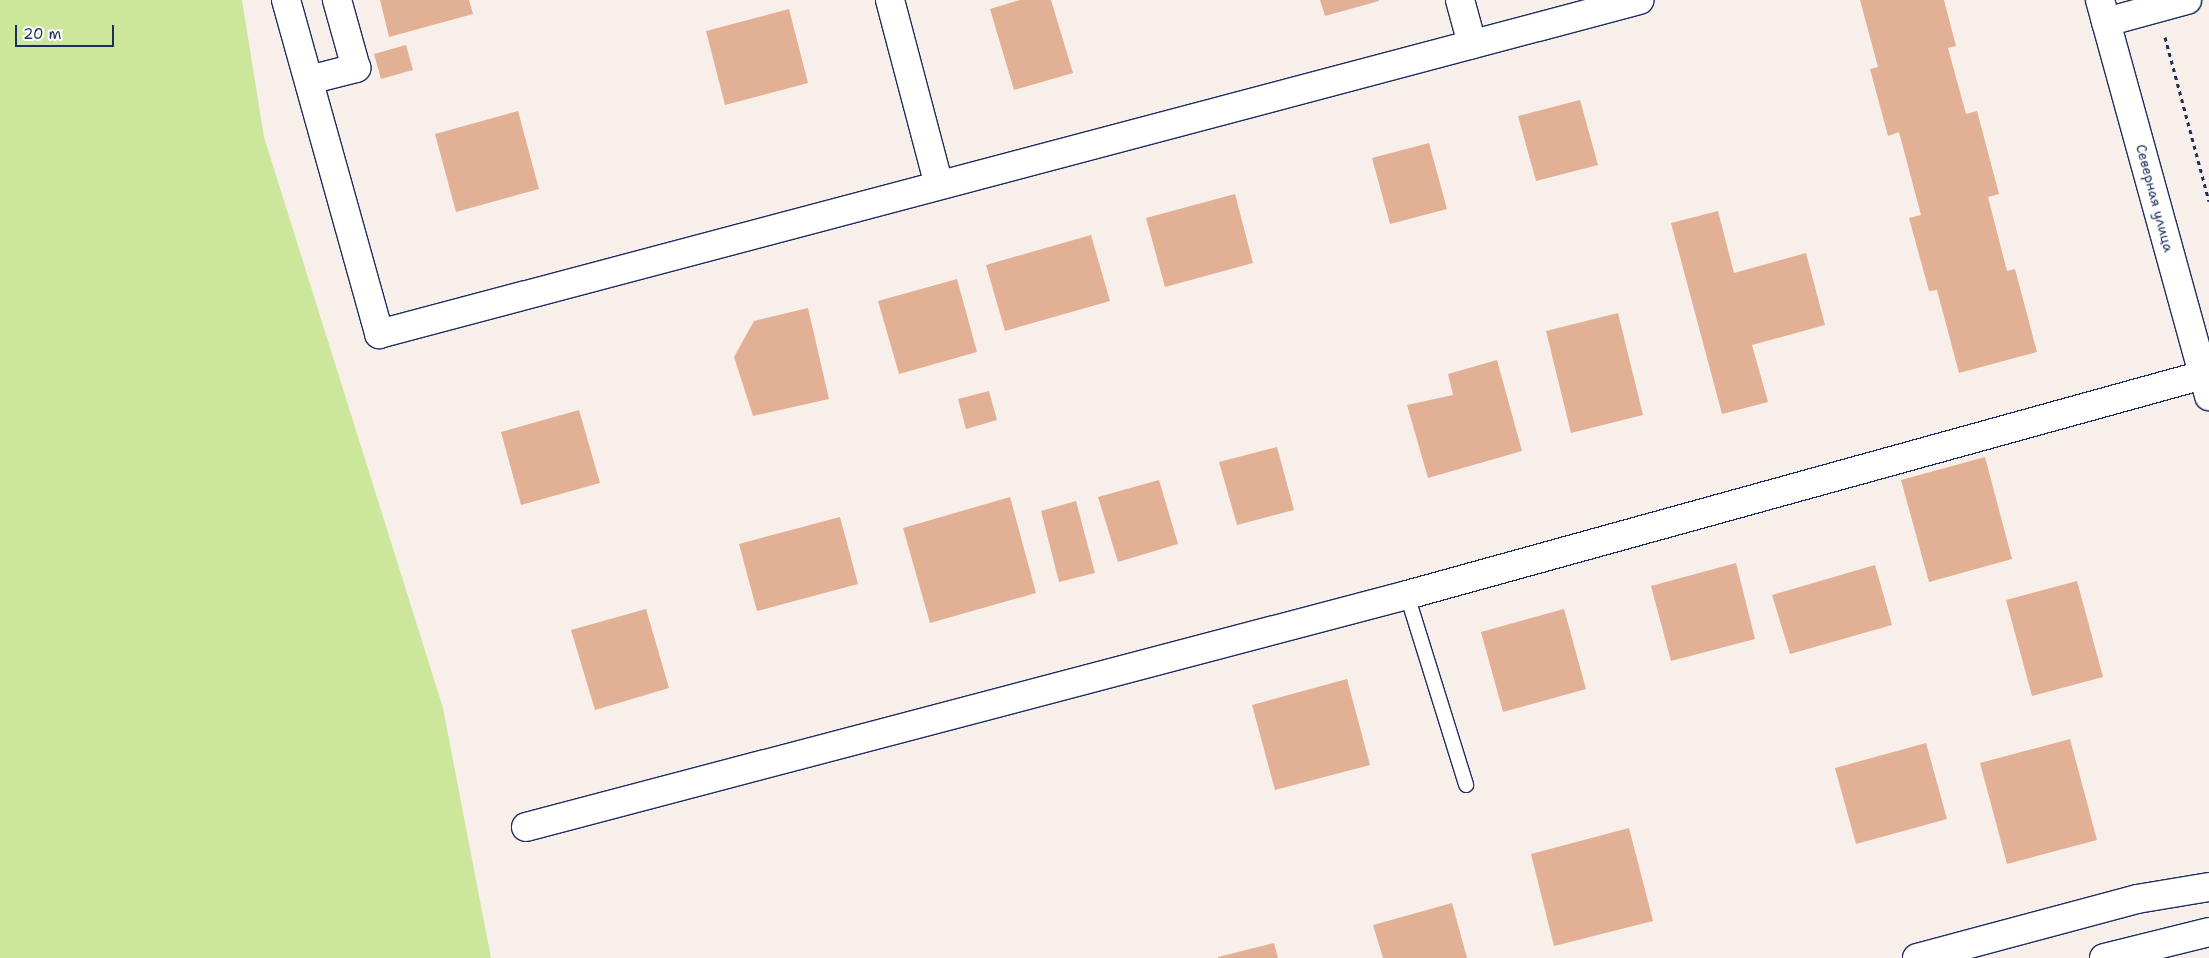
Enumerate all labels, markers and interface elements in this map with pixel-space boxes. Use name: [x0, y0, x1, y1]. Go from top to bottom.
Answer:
scale bar: [18, 15, 116, 47]
text: 20 m: [23, 24, 62, 44]
street label: Северная улица: [2133, 142, 2177, 254]

